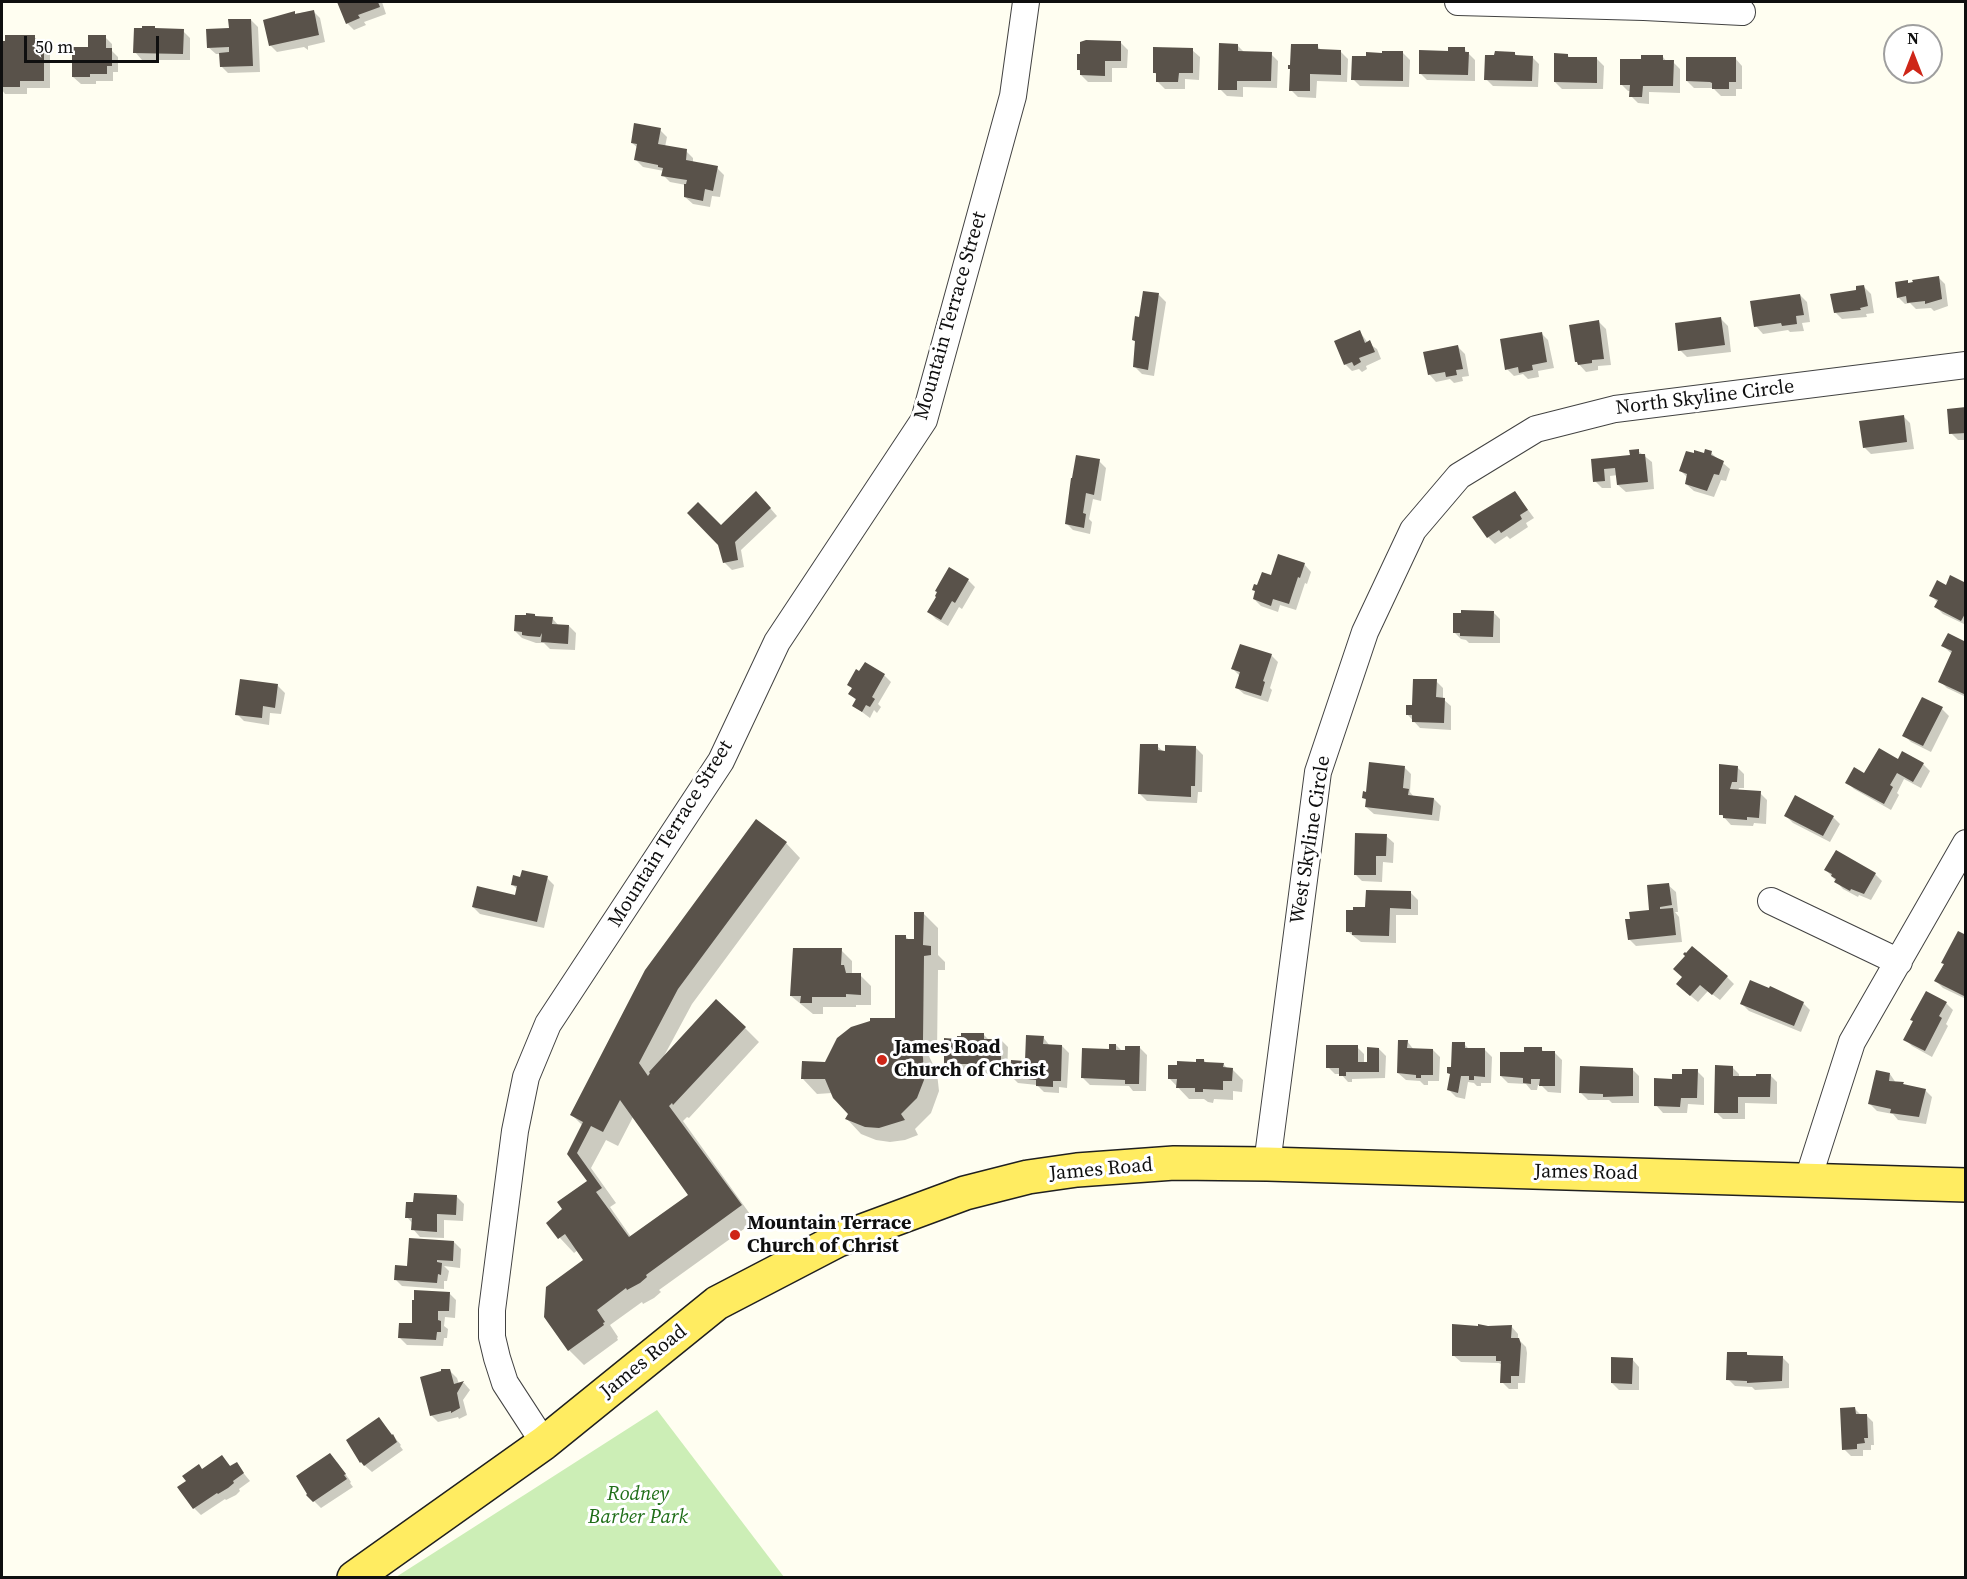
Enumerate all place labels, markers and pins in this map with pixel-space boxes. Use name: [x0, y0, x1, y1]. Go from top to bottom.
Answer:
place label: James Road Church of Christ: [894, 1036, 1046, 1083]
marker: James Road Church of Christ: [875, 1053, 889, 1067]
place label: Mountain Terrace Church of Christ: [747, 1212, 912, 1259]
marker: Mountain Terrace Church of Christ: [728, 1228, 742, 1242]

